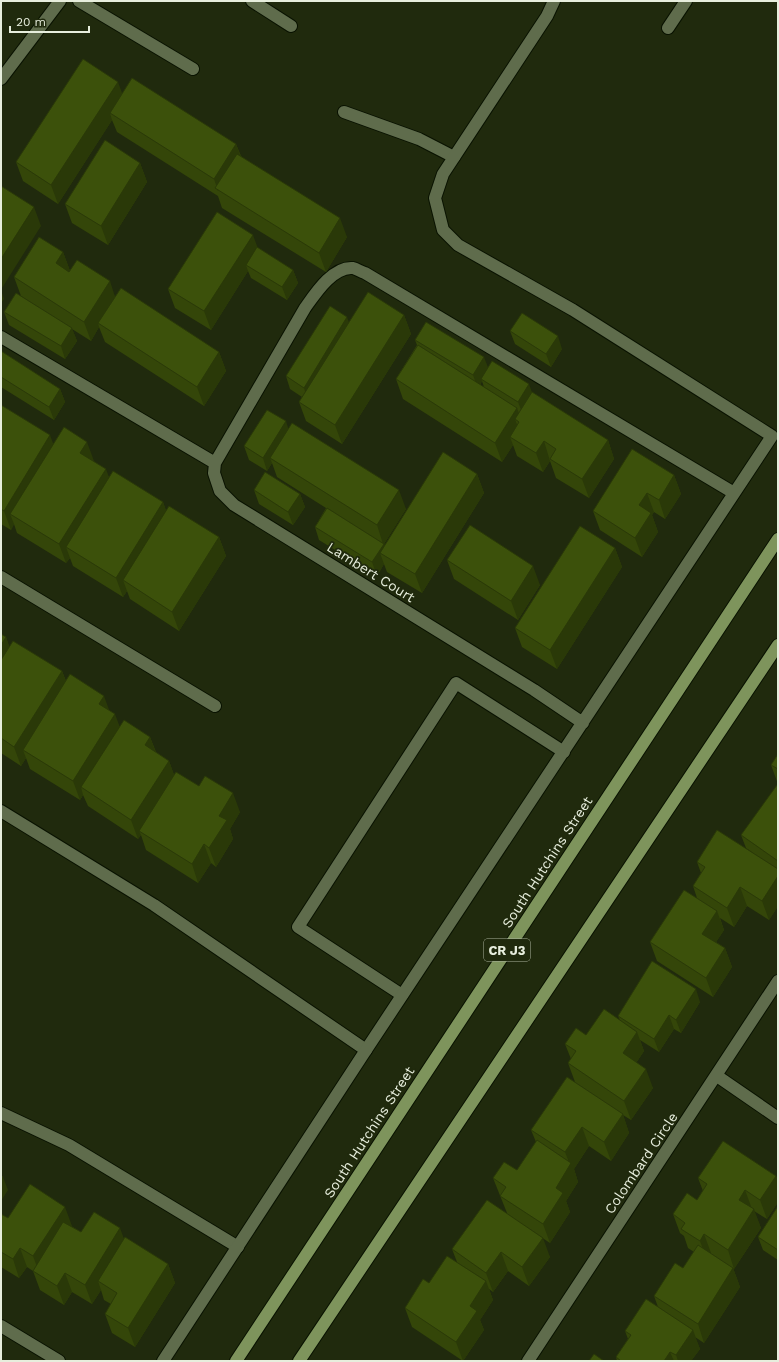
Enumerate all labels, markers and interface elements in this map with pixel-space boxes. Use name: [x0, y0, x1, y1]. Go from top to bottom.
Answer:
scale bar: [10, 8, 89, 34]
text: 20 m: [16, 15, 46, 29]
street label: Lambert Court: [324, 539, 418, 605]
street label: South Hutchins Street: [499, 793, 595, 931]
road number: CR J3: [484, 939, 530, 961]
street label: South Hutchins Street: [321, 1063, 417, 1201]
street label: Colombard Circle: [601, 1109, 681, 1217]

